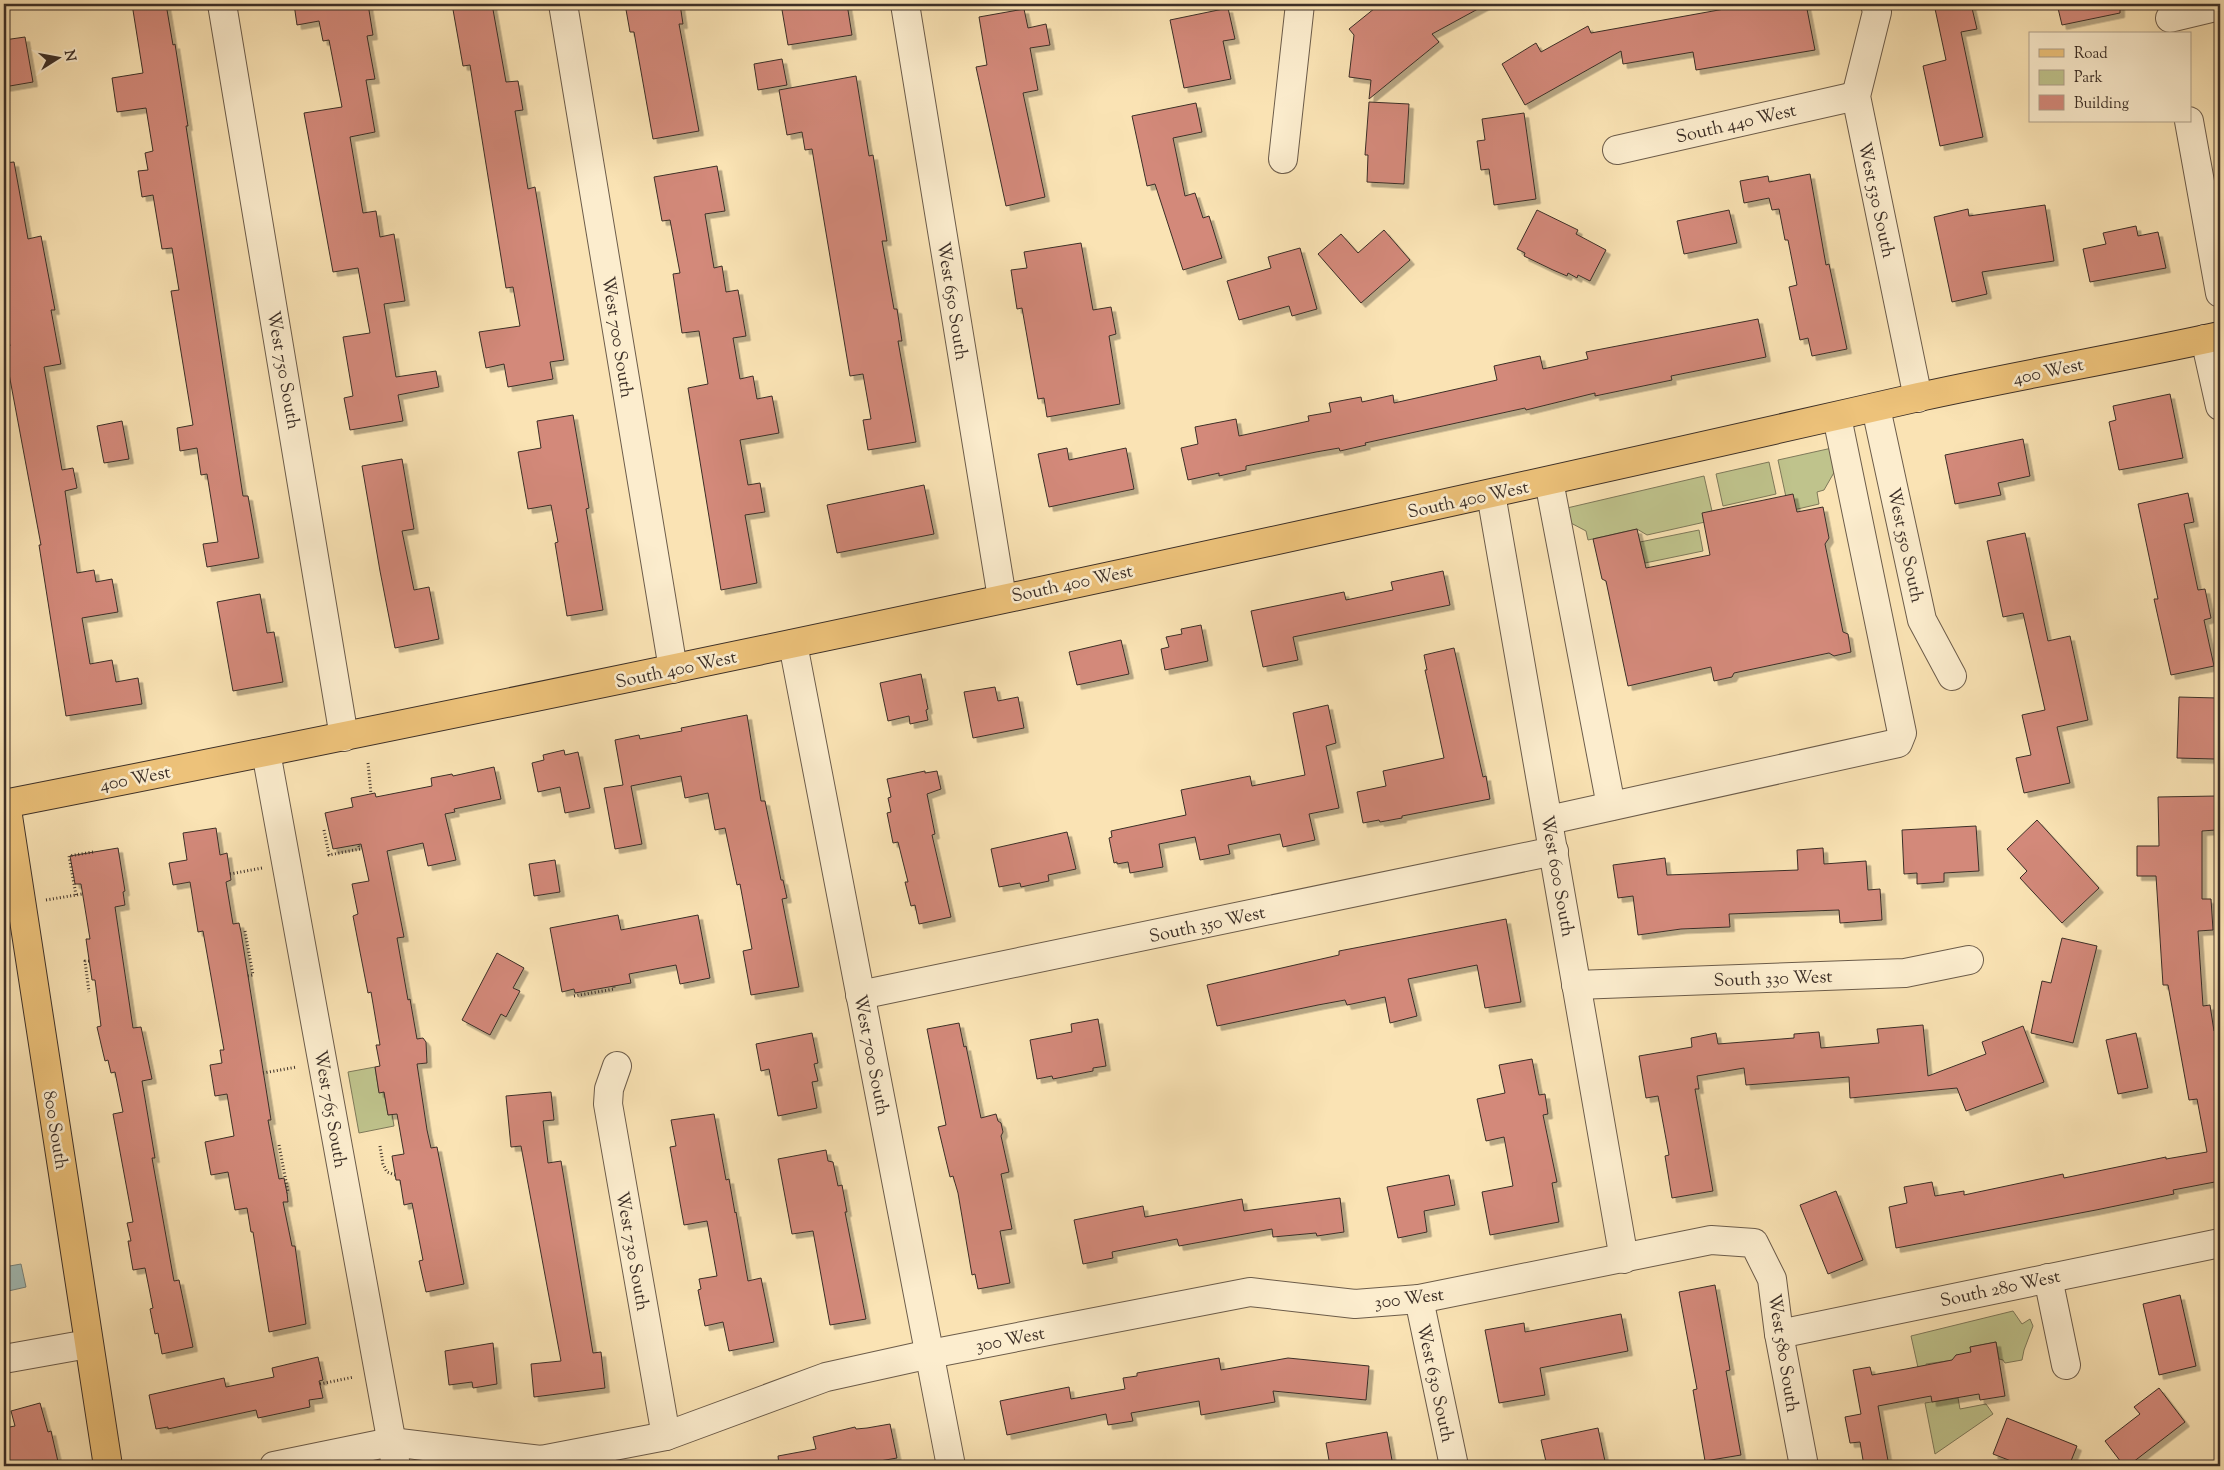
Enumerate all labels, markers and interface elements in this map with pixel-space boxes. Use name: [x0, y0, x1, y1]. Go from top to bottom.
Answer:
north arrow: [32, 32, 82, 82]
legend: [2029, 32, 2192, 122]
text: Road: [2074, 44, 2108, 65]
text: N: [58, 49, 80, 63]
text: Park: [2074, 68, 2103, 89]
text: Building: [2074, 94, 2129, 115]
street label: South 440 West: [1674, 98, 1799, 151]
street label: West 530 South: [1850, 140, 1900, 261]
street label: West 650 South: [929, 240, 973, 363]
street label: West 700 South: [594, 275, 639, 400]
street label: West 750 South: [259, 309, 305, 432]
street label: 400 West: [2011, 353, 2086, 393]
street label: South 400 West: [1405, 475, 1531, 526]
street label: West 550 South: [1879, 485, 1929, 606]
street label: South 400 West: [1009, 559, 1135, 610]
street label: South 400 West: [613, 645, 739, 696]
street label: 400 West: [98, 760, 173, 800]
street label: West 600 South: [1533, 813, 1580, 940]
street label: South 350 West: [1147, 901, 1268, 951]
street label: South 330 West: [1713, 965, 1833, 995]
street label: West 700 South: [846, 993, 895, 1119]
street label: West 765 South: [306, 1048, 352, 1171]
street label: 800 South: [35, 1089, 73, 1172]
street label: West 730 South: [608, 1190, 654, 1314]
street label: South 280 West: [1938, 1265, 2063, 1315]
street label: 300 West: [1373, 1283, 1445, 1317]
street label: West 580 South: [1760, 1292, 1804, 1415]
street label: 300 West: [974, 1322, 1047, 1360]
street label: West 630 South: [1409, 1322, 1459, 1446]

